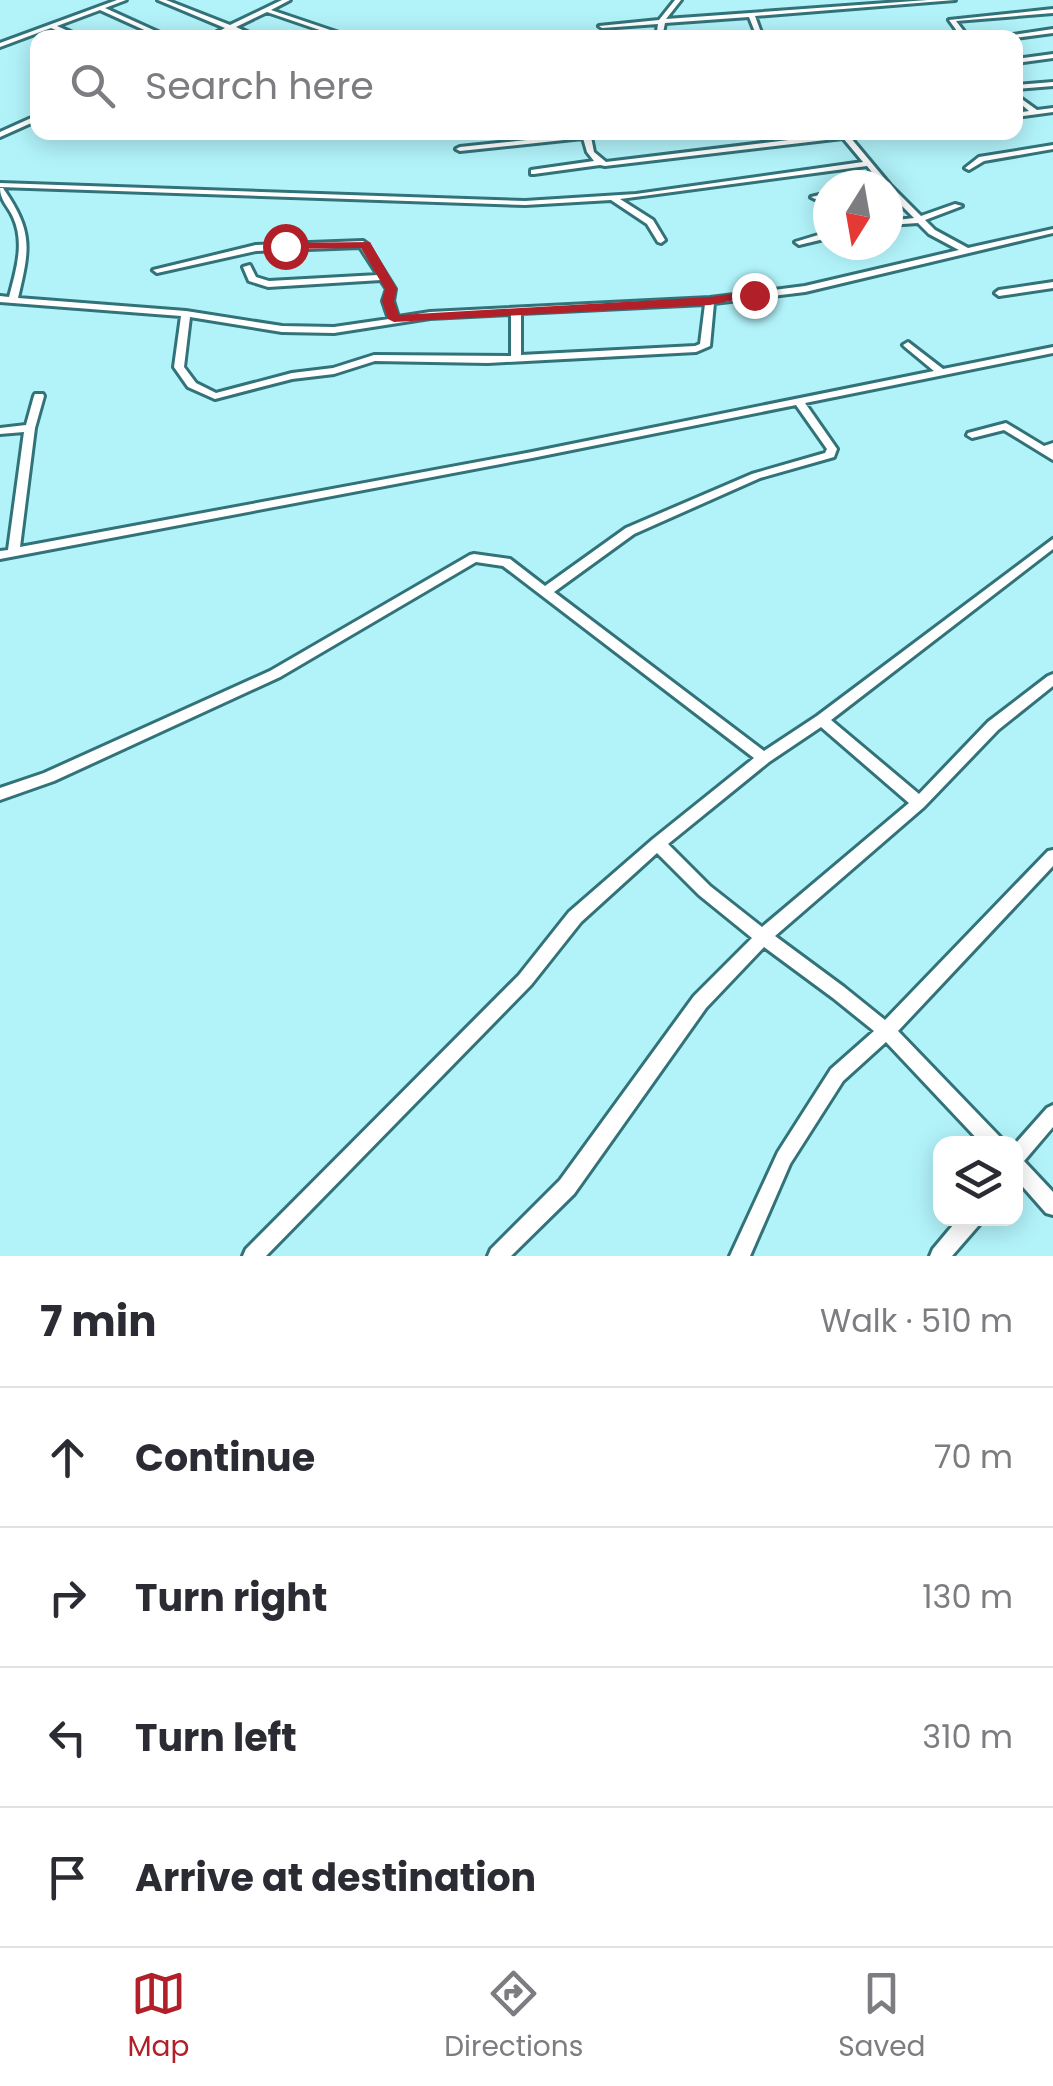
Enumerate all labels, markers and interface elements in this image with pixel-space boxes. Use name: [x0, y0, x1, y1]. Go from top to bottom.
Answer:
search box: [30, 30, 1023, 140]
icon: search: [65, 58, 120, 113]
text: Search here: [145, 59, 374, 112]
north arrow: [813, 170, 903, 260]
route start: [263, 224, 309, 270]
route end: [732, 273, 778, 319]
map controls: [933, 1136, 1023, 1226]
button: layers: [933, 1136, 1023, 1226]
text: 7 min: [40, 1292, 157, 1351]
text: Walk · 510 m: [820, 1298, 1013, 1343]
icon: ahead: [40, 1430, 95, 1485]
text: Continue: [135, 1431, 315, 1484]
text: 70 m: [934, 1434, 1013, 1479]
icon: right: [40, 1570, 95, 1625]
text: Turn right: [135, 1571, 327, 1624]
text: 130 m: [922, 1574, 1013, 1619]
icon: left: [40, 1710, 95, 1765]
text: Turn left: [135, 1711, 297, 1764]
text: 310 m: [922, 1714, 1013, 1759]
icon: arrive: [40, 1850, 95, 1905]
text: Arrive at destination: [135, 1851, 536, 1904]
tab: Map: [127, 1966, 189, 2068]
tab: Directions: [444, 1966, 583, 2068]
tab: Saved: [838, 1966, 926, 2068]

